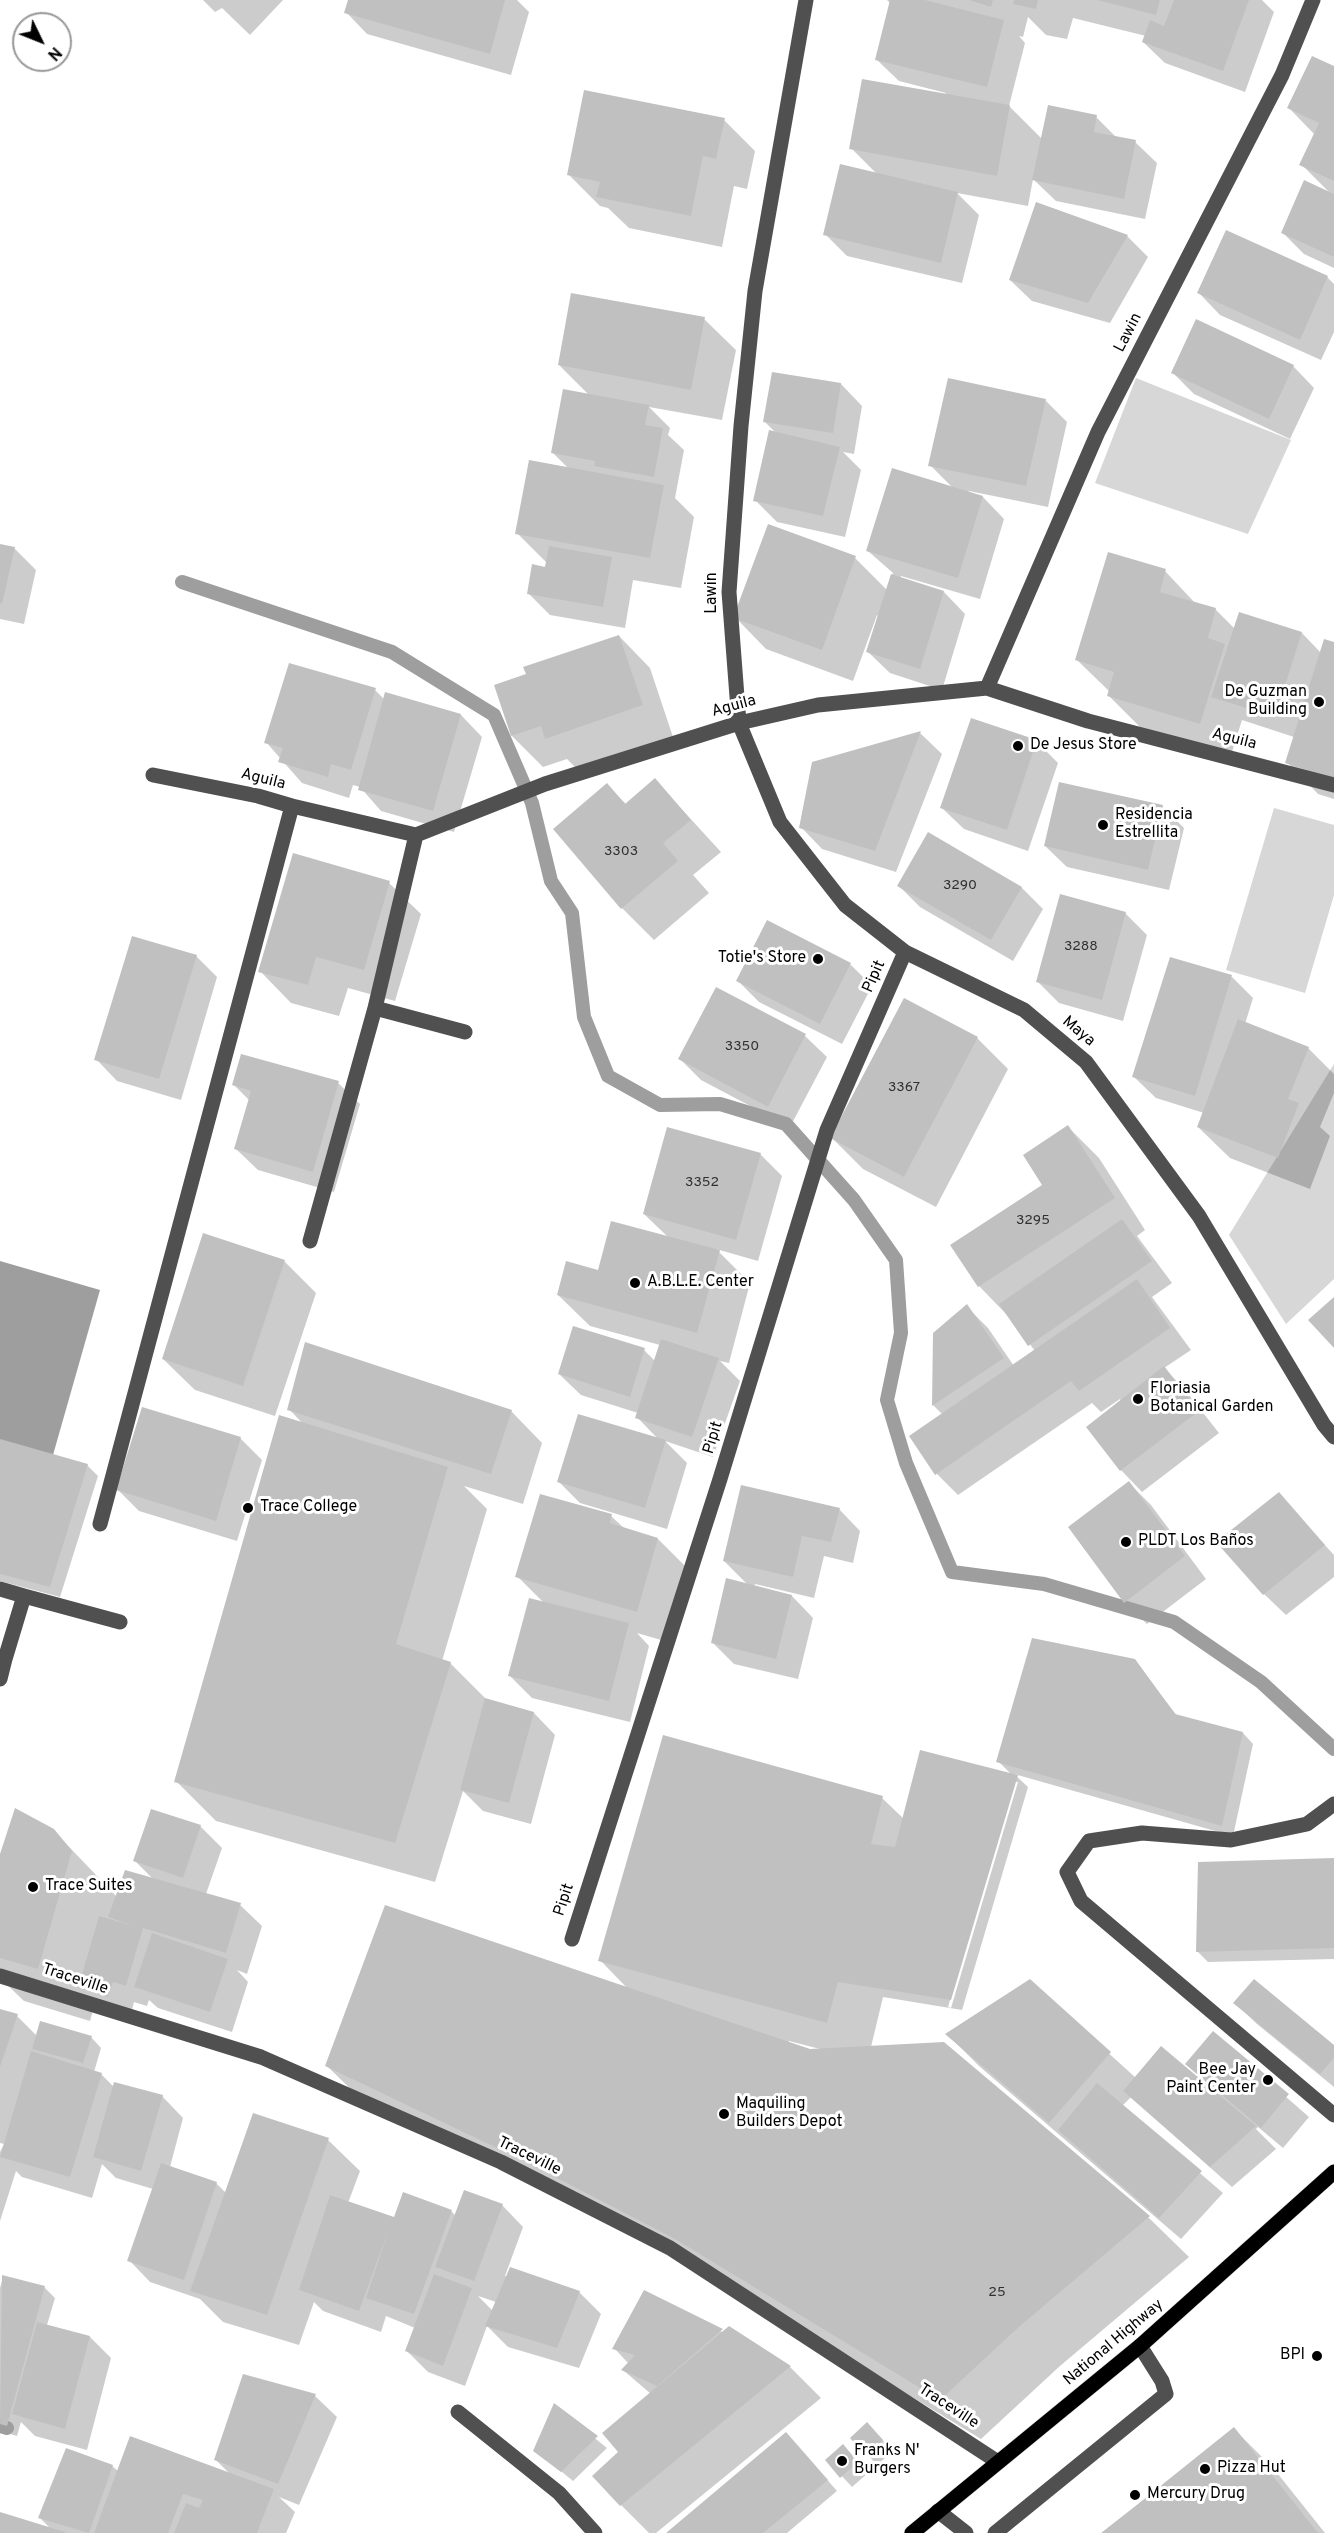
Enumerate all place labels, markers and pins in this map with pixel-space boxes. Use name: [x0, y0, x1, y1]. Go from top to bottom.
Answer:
place label: De Guzman Building: [1225, 683, 1307, 721]
marker: De Guzman Building: [1312, 695, 1326, 709]
place label: De Jesus Store: [1030, 736, 1137, 756]
marker: De Jesus Store: [1011, 739, 1025, 753]
place label: Residencia Estrellita: [1115, 806, 1193, 844]
marker: Residencia Estrellita: [1096, 818, 1110, 832]
place label: Totie's Store: [718, 949, 806, 969]
marker: Totie's Store: [811, 952, 825, 966]
place label: A.B.L.E. Center: [647, 1273, 754, 1293]
marker: A.B.L.E. Center: [628, 1276, 642, 1290]
place label: Floriasia Botanical Garden: [1150, 1380, 1273, 1418]
marker: Floriasia Botanical Garden: [1131, 1392, 1145, 1406]
place label: Trace College: [260, 1498, 357, 1518]
marker: Trace College: [241, 1501, 255, 1515]
place label: PLDT Los Baños: [1138, 1532, 1254, 1552]
marker: PLDT Los Baños: [1119, 1535, 1133, 1549]
place label: Trace Suites: [45, 1877, 132, 1897]
marker: Trace Suites: [26, 1880, 40, 1894]
place label: Bee Jay Paint Center: [1166, 2061, 1256, 2099]
marker: Bee Jay Paint Center: [1261, 2073, 1275, 2087]
place label: Maquiling Builders Depot: [736, 2095, 842, 2133]
marker: Maquiling Builders Depot: [717, 2107, 731, 2121]
place label: BPI: [1280, 2346, 1305, 2366]
marker: BPI: [1310, 2349, 1324, 2363]
place label: Franks N' Burgers: [854, 2442, 920, 2480]
marker: Franks N' Burgers: [835, 2454, 849, 2468]
place label: Pizza Hut: [1217, 2459, 1286, 2479]
marker: Pizza Hut: [1198, 2462, 1212, 2476]
place label: Mercury Drug: [1147, 2485, 1245, 2505]
marker: Mercury Drug: [1128, 2488, 1142, 2502]

